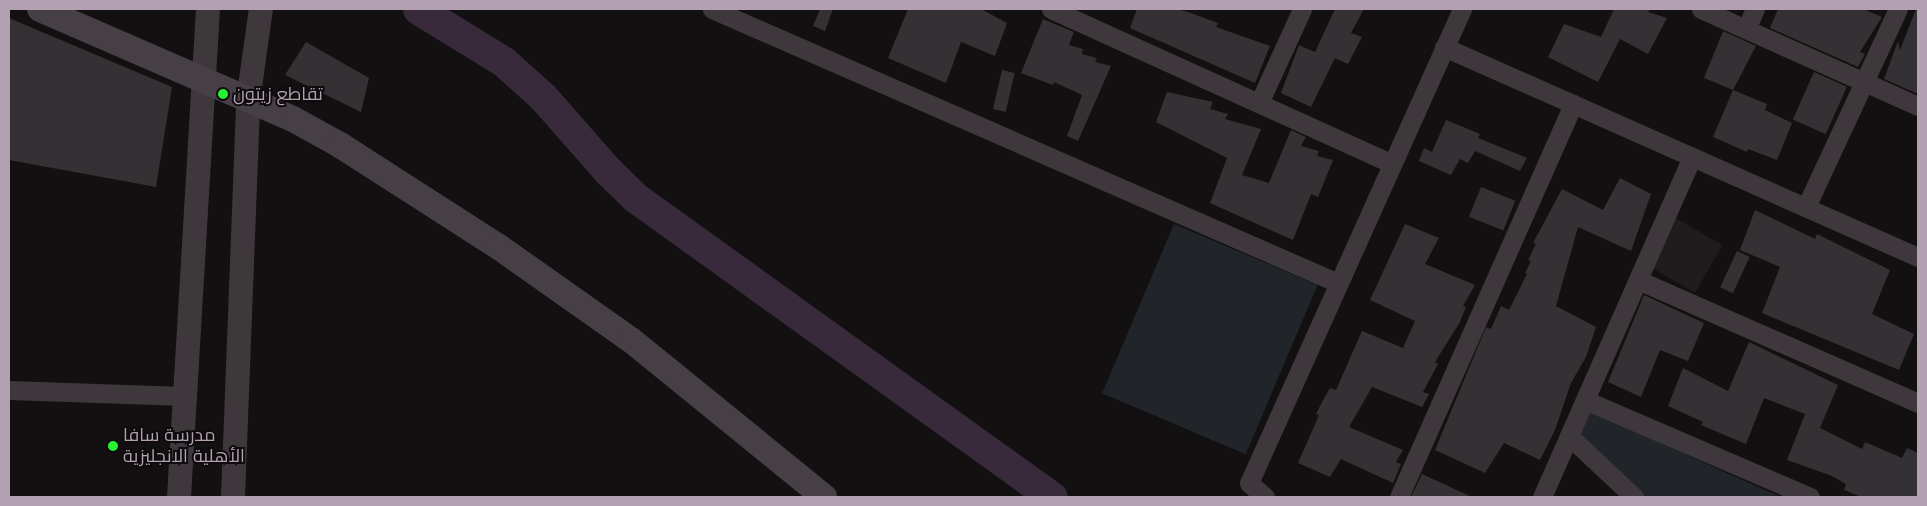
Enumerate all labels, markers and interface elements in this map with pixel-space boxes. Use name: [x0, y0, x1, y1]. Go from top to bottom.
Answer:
place label: تقاطع زيتون: [233, 83, 323, 105]
marker: تقاطع زيتون: [217, 88, 229, 100]
place label: مدرسة سافا الأهلية الانجليزية: [123, 425, 245, 468]
marker: مدرسة سافا الأهلية الانجليزية: [107, 440, 119, 452]

